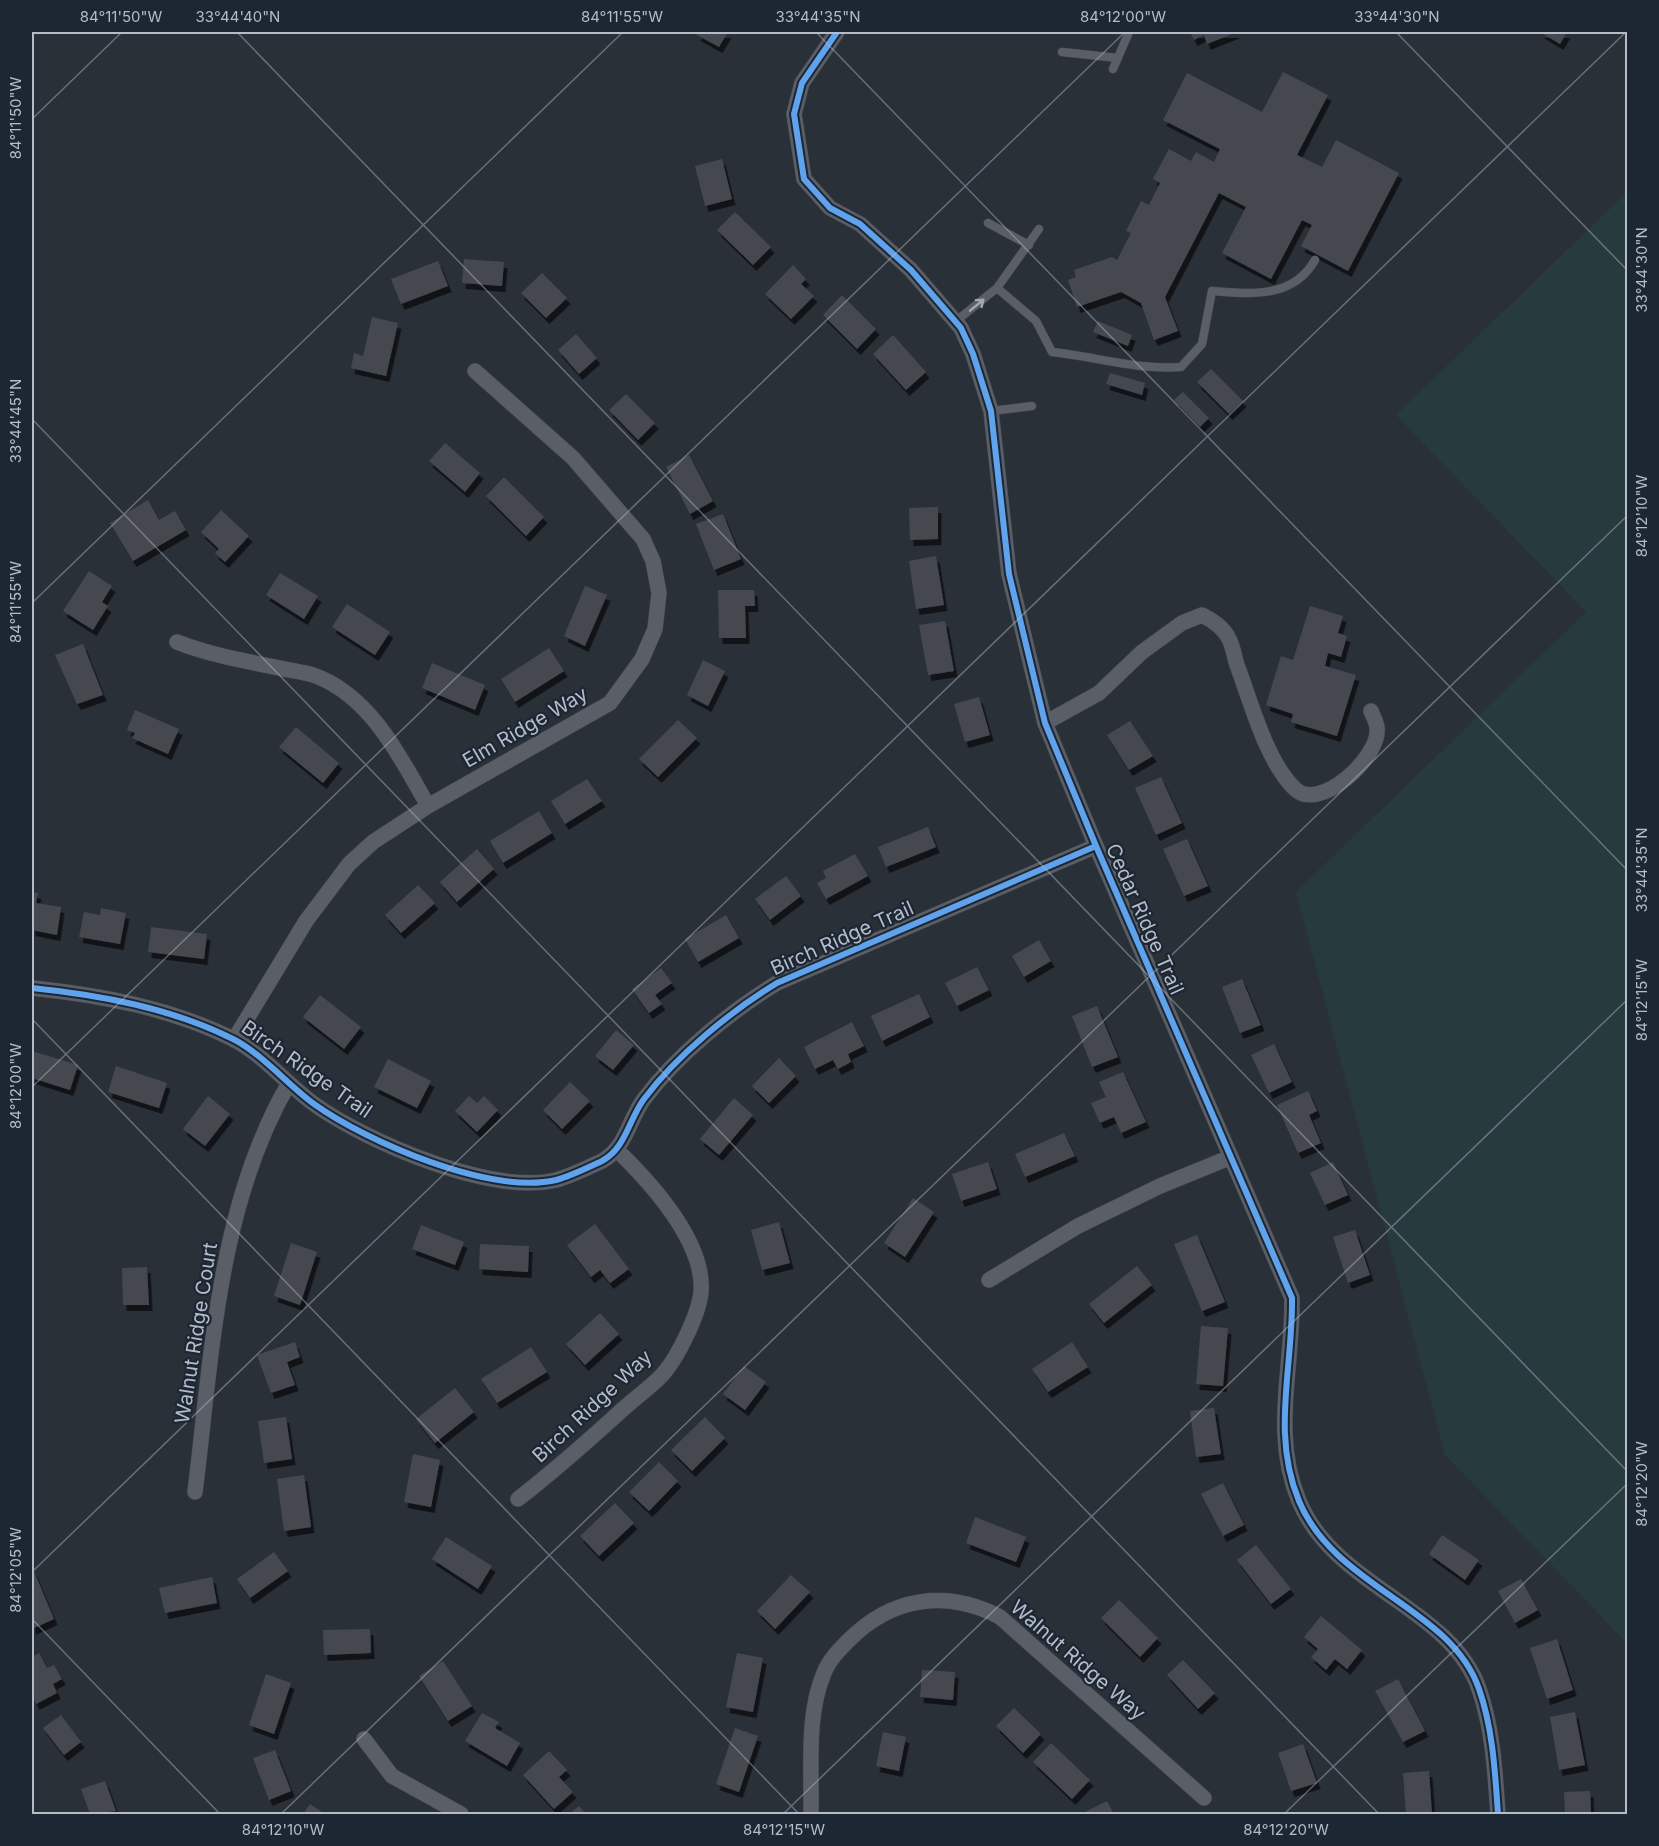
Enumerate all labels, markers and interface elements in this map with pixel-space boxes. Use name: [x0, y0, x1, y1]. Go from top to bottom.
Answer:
text: 84°11'50"W: [80, 7, 162, 26]
text: 33°44'40"N: [196, 7, 280, 26]
text: 84°11'55"W: [581, 7, 663, 26]
text: 33°44'35"N: [775, 7, 861, 26]
text: 84°12'00"W: [1080, 7, 1166, 26]
text: 33°44'30"N: [1354, 7, 1440, 26]
text: 84°11'50"W: [6, 77, 25, 159]
text: 33°44'30"N: [1632, 227, 1651, 313]
one-way arrow: [968, 298, 984, 311]
text: 33°44'45"N: [6, 379, 25, 463]
text: 84°12'10"W: [1632, 474, 1651, 557]
text: 84°11'55"W: [6, 561, 25, 643]
street label: Elm Ridge Way: [458, 682, 592, 772]
text: 33°44'35"N: [1632, 827, 1651, 913]
street label: Cedar Ridge Trail: [1101, 840, 1189, 998]
street label: Birch Ridge Trail: [767, 896, 917, 980]
text: 84°12'15"W: [1632, 959, 1651, 1041]
street label: Birch Ridge Trail: [237, 1015, 377, 1123]
text: 84°12'00"W: [6, 1043, 25, 1129]
street label: Walnut Ridge Court: [170, 1240, 222, 1425]
street label: Birch Ridge Way: [527, 1345, 657, 1467]
text: 84°12'20"W: [1632, 1441, 1651, 1527]
text: 84°12'05"W: [6, 1527, 25, 1613]
street label: Walnut Ridge Way: [1006, 1595, 1150, 1725]
text: 84°12'10"W: [242, 1820, 325, 1839]
text: 84°12'15"W: [743, 1820, 825, 1839]
text: 84°12'20"W: [1243, 1820, 1329, 1839]

